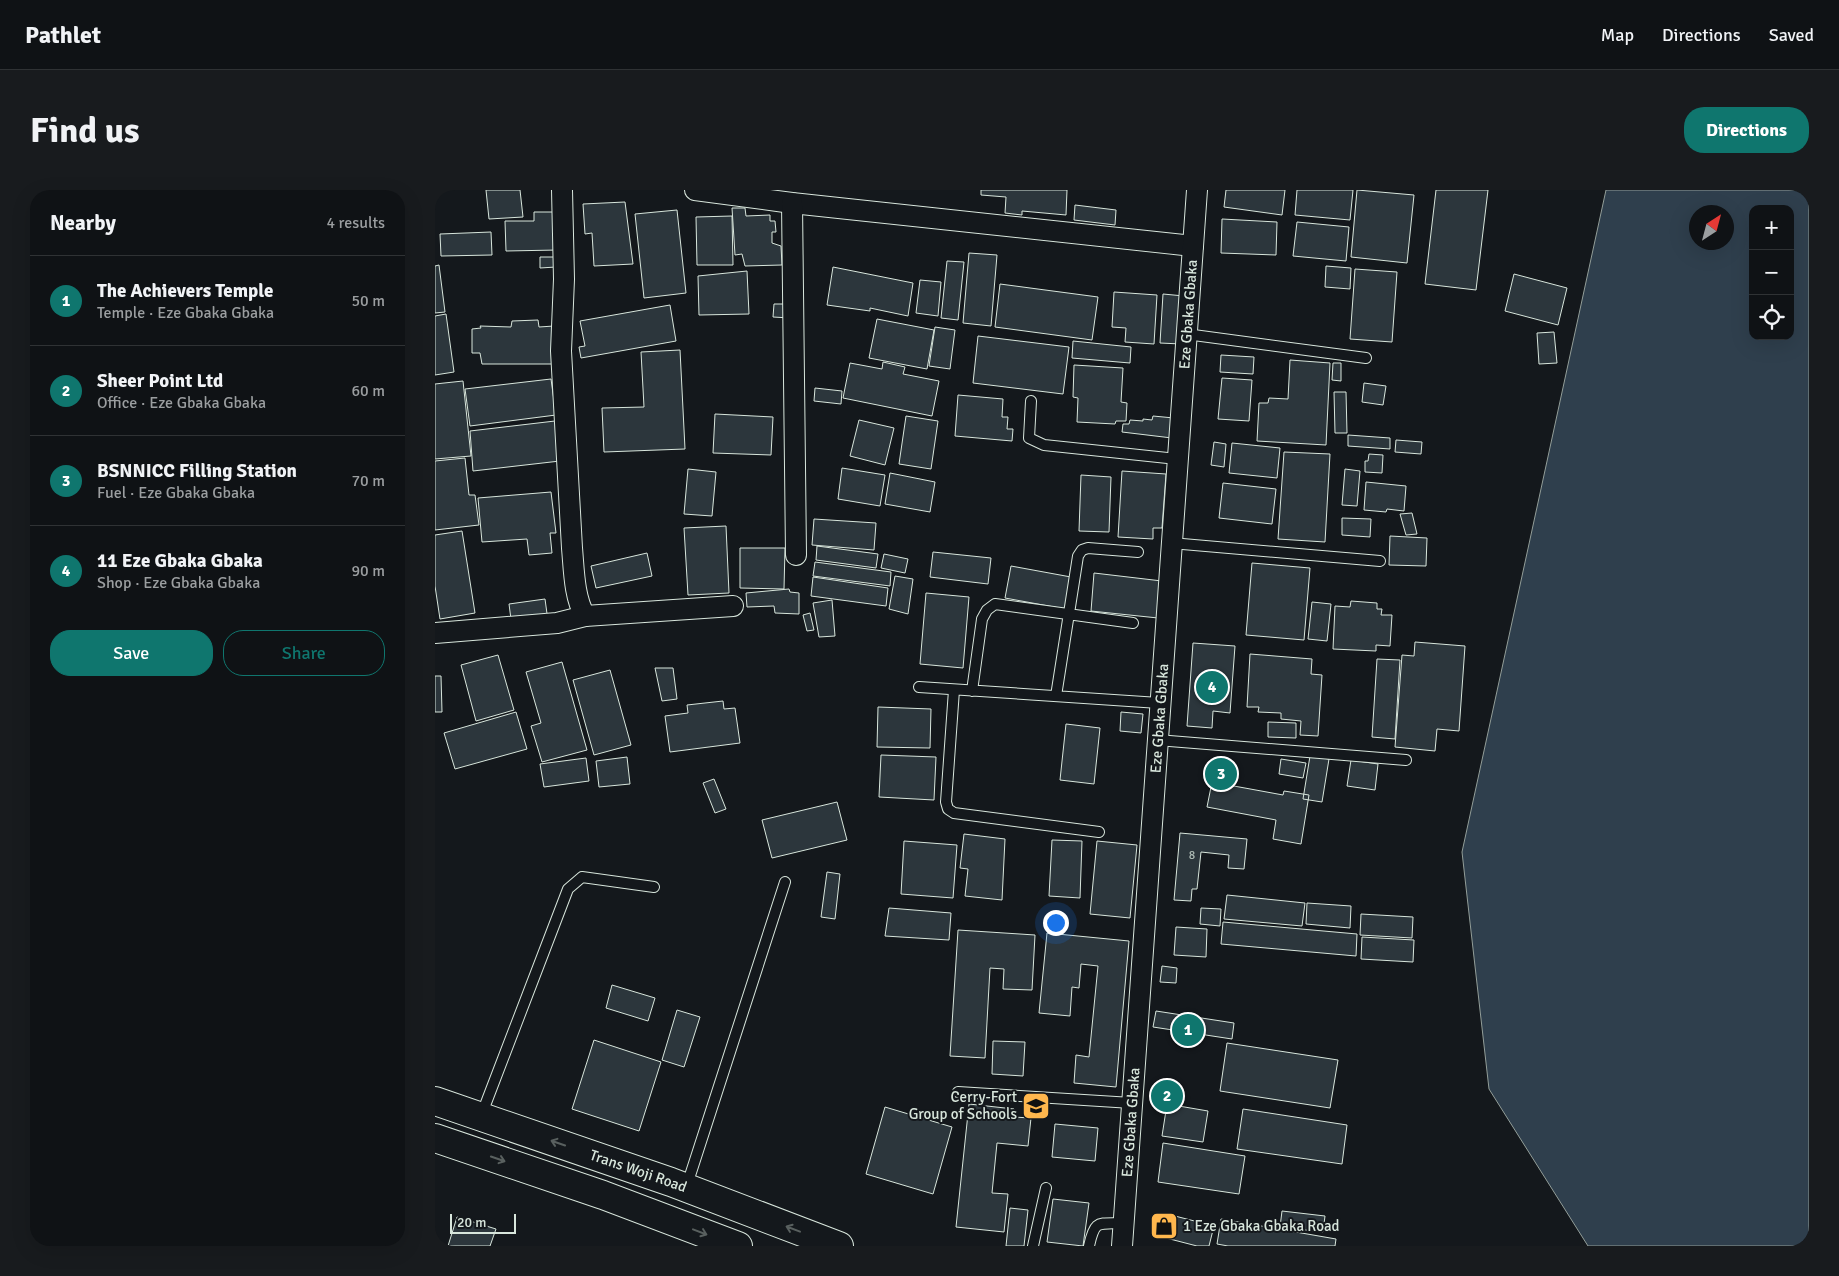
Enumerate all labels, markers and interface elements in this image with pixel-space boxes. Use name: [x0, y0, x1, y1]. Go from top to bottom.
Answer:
text: Pathlet: [25, 20, 101, 50]
text: Map: [1601, 24, 1634, 46]
text: Directions: [1662, 24, 1741, 46]
text: Saved: [1769, 24, 1814, 46]
button: Directions: [1684, 107, 1809, 153]
text: Find us: [30, 109, 140, 152]
north arrow: [1689, 205, 1734, 250]
map controls: [1749, 205, 1794, 340]
button: +: [1749, 205, 1794, 250]
text: Nearby: [50, 210, 116, 236]
text: 4 results: [326, 213, 385, 233]
button: −: [1749, 250, 1794, 295]
street label: Eze Gbaka Gbaka: [1175, 259, 1201, 370]
text: The Achievers Temple: [97, 279, 274, 303]
text: 1: [62, 291, 70, 311]
text: 50 m: [351, 291, 385, 311]
button: locate: [1749, 295, 1794, 340]
text: Temple · Eze Gbaka Gbaka: [97, 303, 274, 323]
text: Sheer Point Ltd: [97, 369, 223, 393]
text: 2: [62, 381, 70, 401]
text: 60 m: [351, 381, 385, 401]
text: Office · Eze Gbaka Gbaka: [97, 393, 266, 413]
text: BSNNICC Filling Station: [97, 459, 297, 483]
text: 3: [62, 471, 70, 491]
text: 70 m: [351, 471, 385, 491]
text: Fuel · Eze Gbaka Gbaka: [97, 483, 255, 503]
text: 11 Eze Gbaka Gbaka: [97, 549, 263, 573]
text: 4: [62, 561, 70, 581]
text: 90 m: [351, 561, 385, 581]
text: Shop · Eze Gbaka Gbaka: [97, 573, 260, 593]
button: Save: [50, 630, 213, 676]
button: Share: [223, 630, 385, 676]
street label: Eze Gbaka Gbaka: [1147, 663, 1172, 774]
pin: 4: [1196, 668, 1228, 706]
pin: 3: [1205, 755, 1237, 793]
house number: 8: [1189, 848, 1195, 863]
your location: [1043, 910, 1069, 936]
pin: 1: [1172, 1011, 1204, 1049]
street label: Eze Gbaka Gbaka: [1118, 1067, 1144, 1178]
pin: 2: [1151, 1077, 1183, 1115]
place label: Cerry-Fort Group of Schools: [909, 1088, 1017, 1123]
school or university icon: Cerry-Fort Group of Schools: [1021, 1091, 1051, 1121]
one-way arrow: [551, 1138, 567, 1148]
street label: Trans Woji Road: [587, 1146, 689, 1196]
one-way arrow: [489, 1155, 505, 1165]
scale bar: [450, 1211, 516, 1234]
shop icon: 1 Eze Gbaka Gbaka Road: [1149, 1211, 1179, 1241]
text: 20 m: [457, 1214, 486, 1231]
place label: 1 Eze Gbaka Gbaka Road: [1183, 1217, 1340, 1235]
one-way arrow: [786, 1224, 802, 1233]
one-way arrow: [692, 1228, 707, 1237]

